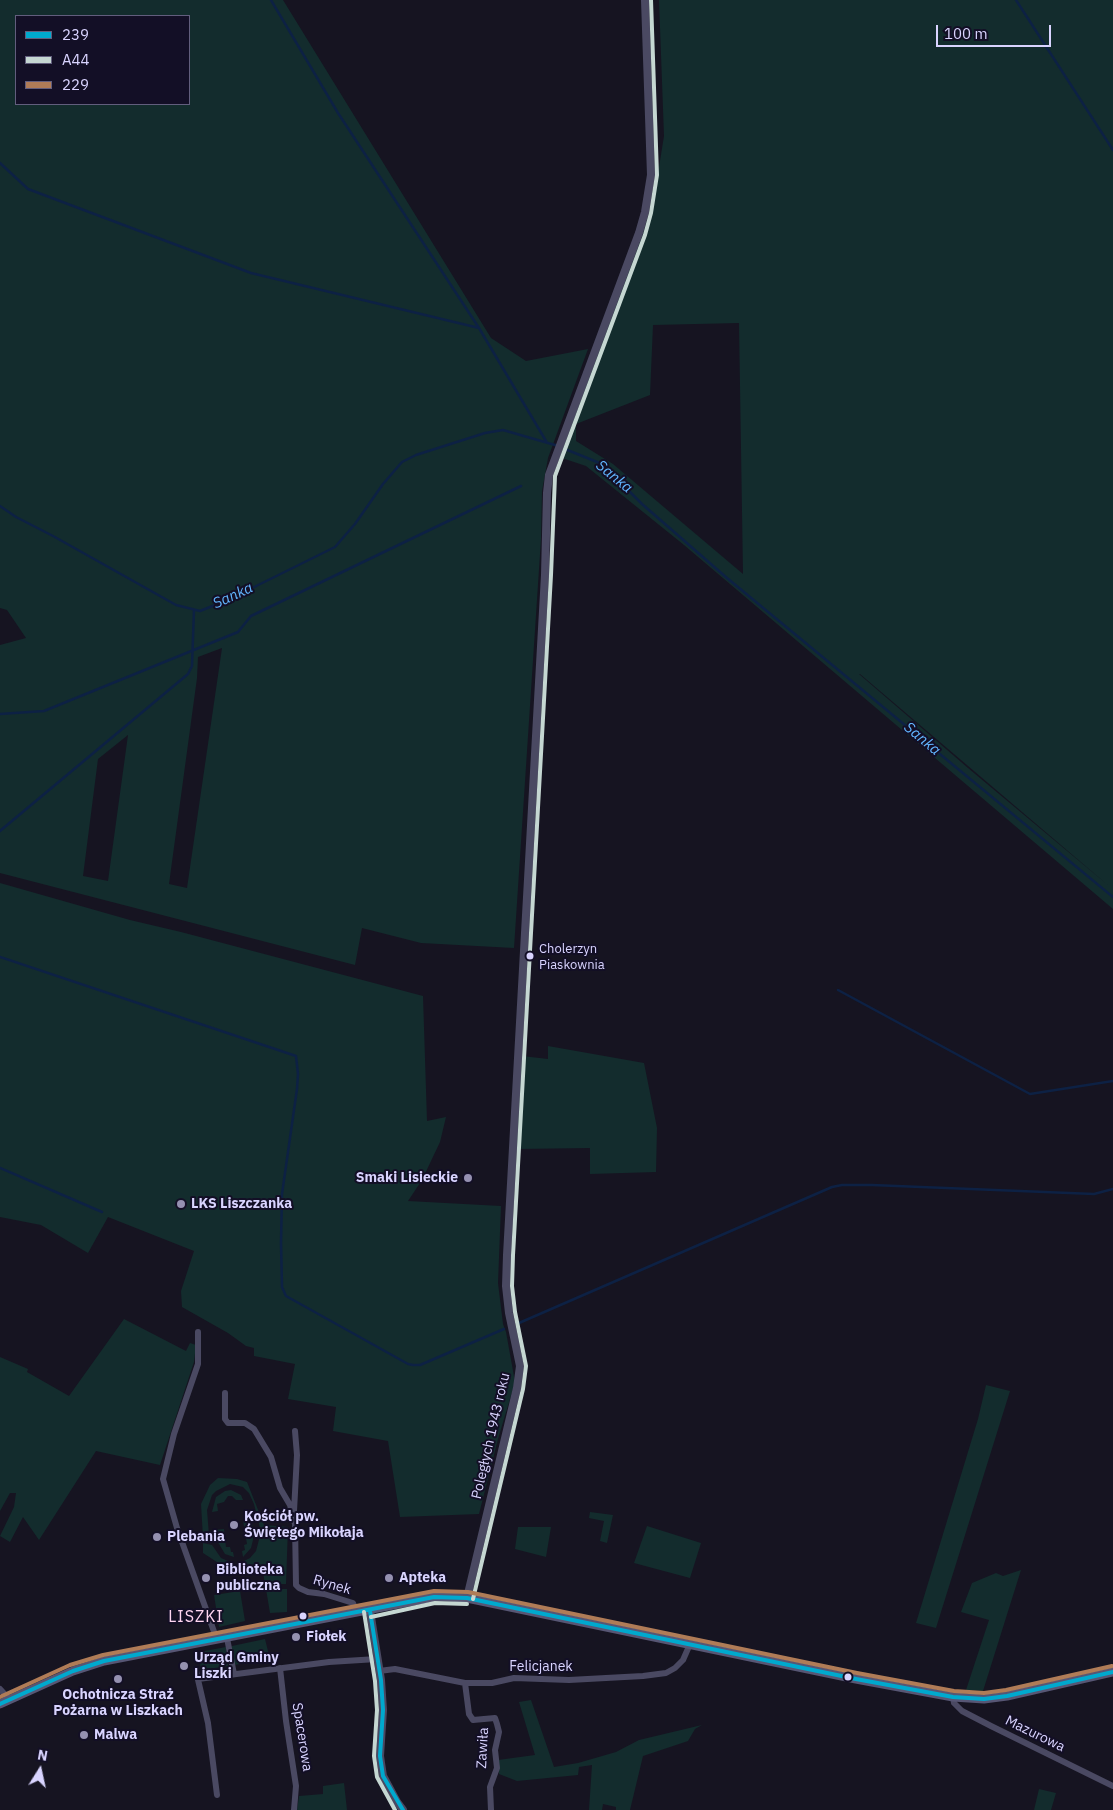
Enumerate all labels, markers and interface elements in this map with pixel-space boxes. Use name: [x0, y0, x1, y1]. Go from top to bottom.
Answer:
legend: [15, 15, 190, 105]
scale bar: [938, 15, 1053, 47]
text: 100 m: [944, 24, 988, 43]
text: 239: [62, 25, 89, 44]
text: A44: [62, 50, 90, 69]
text: 229: [62, 75, 89, 94]
water label: Sanka: [592, 457, 636, 497]
water label: Sanka: [210, 579, 256, 613]
water label: Sanka: [900, 719, 944, 759]
place label: Cholerzyn Piaskownia: [539, 941, 605, 972]
marker: Cholerzyn Piaskownia: [525, 951, 535, 961]
place label: Smaki Lisieckie: [356, 1170, 458, 1186]
marker: Smaki Lisieckie: [462, 1172, 474, 1184]
place label: LKS Liszczanka: [191, 1196, 292, 1212]
marker: LKS Liszczanka: [175, 1198, 187, 1210]
street label: Poległych 1943 roku: [468, 1371, 514, 1501]
place label: Kościół pw. Świętego Mikołaja: [244, 1509, 364, 1541]
marker: Kościół pw. Świętego Mikołaja: [228, 1519, 240, 1531]
place label: Plebania: [167, 1529, 225, 1545]
marker: Plebania: [151, 1531, 163, 1543]
place label: Biblioteka publiczna: [216, 1562, 283, 1594]
place label: Apteka: [399, 1570, 446, 1586]
marker: Biblioteka publiczna: [200, 1572, 212, 1584]
street label: Rynek: [311, 1572, 353, 1598]
marker: Apteka: [383, 1572, 395, 1584]
district label: LISZKI: [167, 1607, 225, 1627]
unlabelled marker: [298, 1611, 308, 1621]
place label: Fiołek: [306, 1629, 346, 1645]
marker: Fiołek: [290, 1631, 302, 1643]
place label: Urząd Gminy Liszki: [194, 1650, 279, 1682]
street label: Felicjanek: [509, 1659, 573, 1675]
marker: Urząd Gminy Liszki: [178, 1660, 190, 1672]
unlabelled marker: [843, 1672, 853, 1682]
marker: Ochotnicza Straż Pożarna w Liszkach: [112, 1673, 124, 1685]
place label: Ochotnicza Straż Pożarna w Liszkach: [53, 1687, 183, 1720]
street label: Spacerowa: [288, 1701, 316, 1773]
street label: Mazurowa: [1002, 1712, 1068, 1756]
place label: Malwa: [94, 1727, 137, 1743]
street label: Zawiła: [474, 1727, 492, 1769]
marker: Malwa: [78, 1729, 90, 1741]
north arrow: [15, 1745, 65, 1795]
text: N: [36, 1745, 49, 1765]

